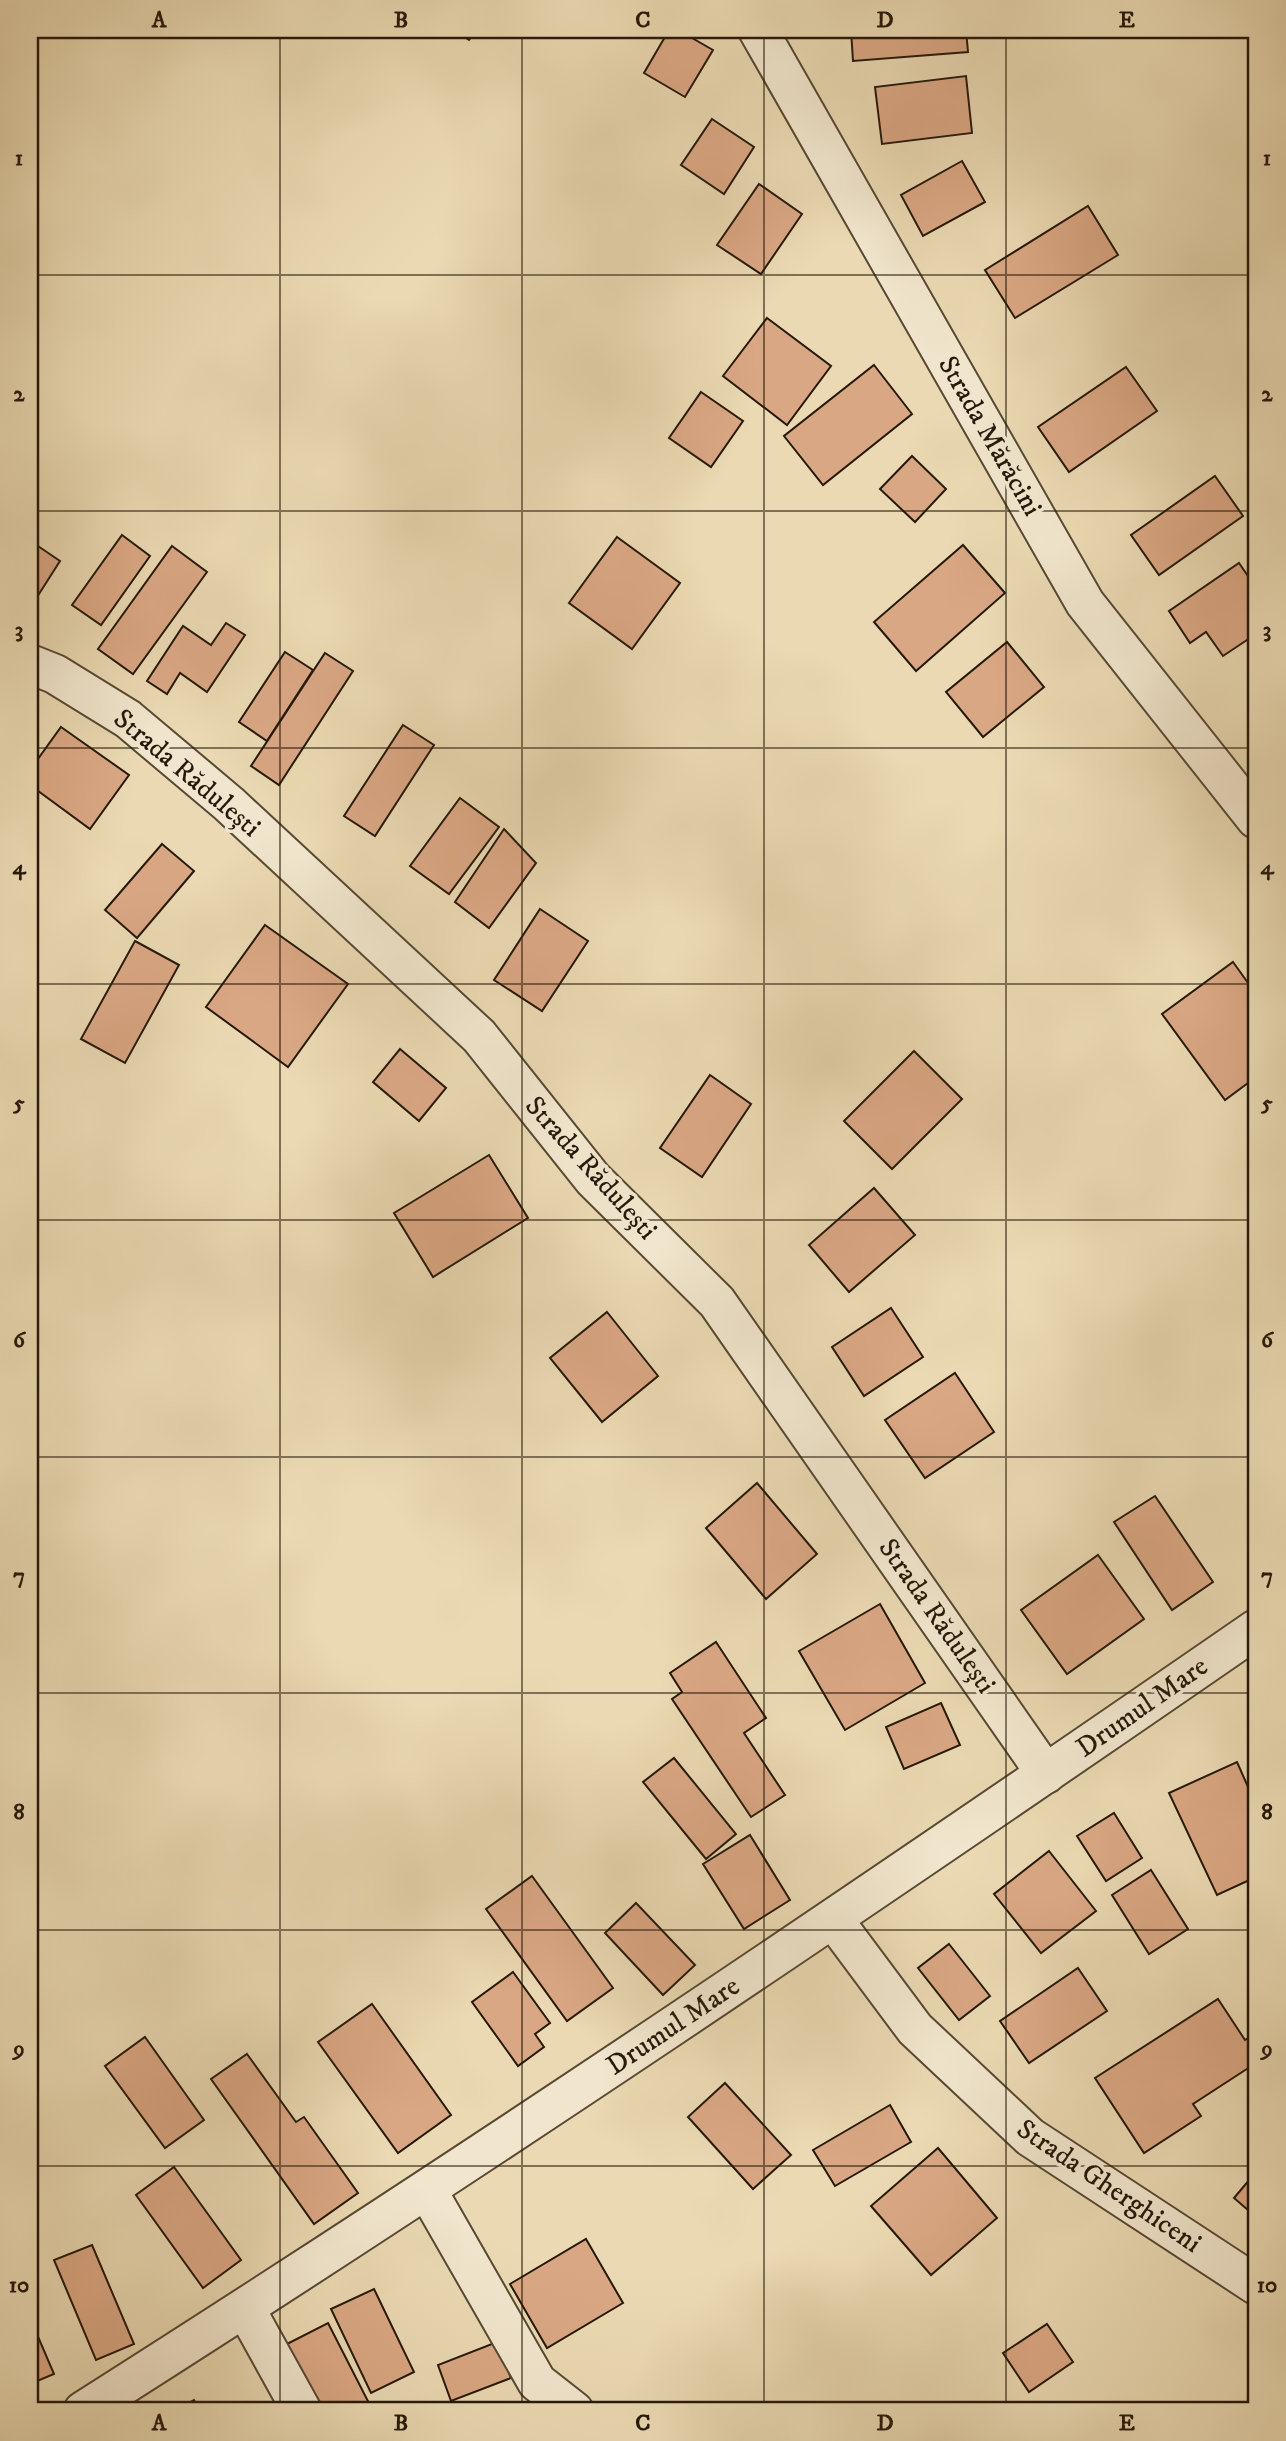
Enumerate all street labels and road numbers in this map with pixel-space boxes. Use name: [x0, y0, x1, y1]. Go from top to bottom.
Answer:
street label: Strada Mărăcini: [930, 350, 1050, 522]
street label: Strada Rădulești: [106, 701, 268, 845]
street label: Strada Rădulești: [517, 1089, 665, 1247]
street label: Strada Rădulești: [871, 1532, 1003, 1700]
street label: Drumul Mare: [1069, 1649, 1215, 1765]
street label: Drumul Mare: [600, 1969, 746, 2083]
street label: Strada Gherghiceni: [1010, 2111, 1208, 2261]

